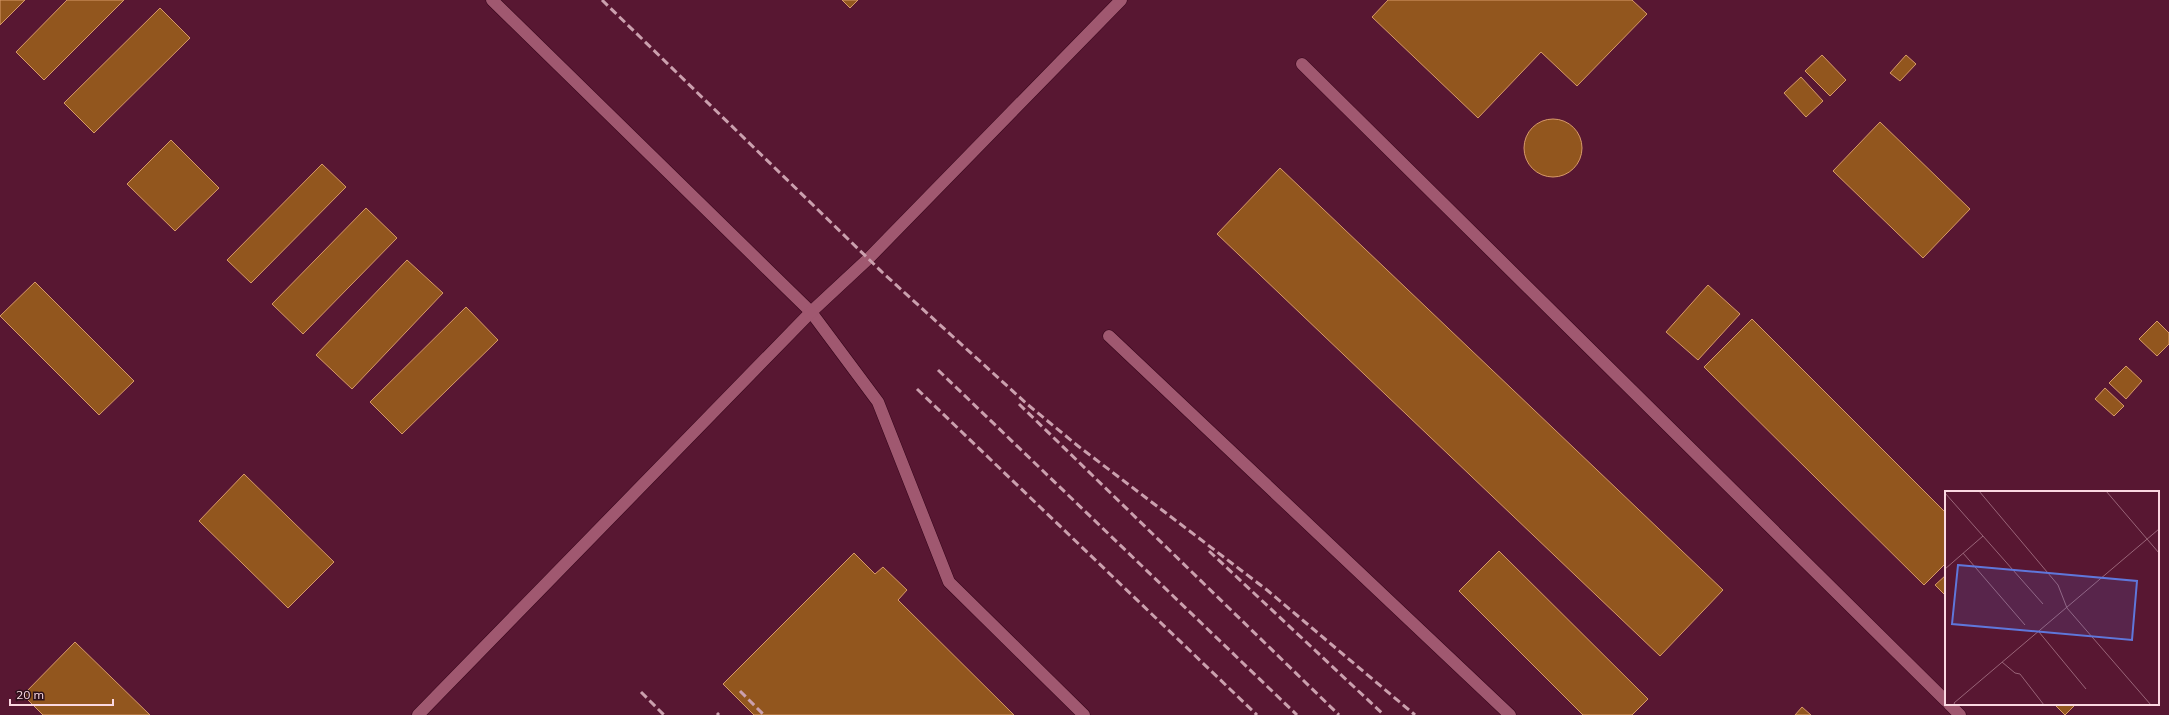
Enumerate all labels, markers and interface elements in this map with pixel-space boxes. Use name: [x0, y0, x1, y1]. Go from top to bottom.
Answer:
inset map: [1945, 491, 2159, 705]
scale bar: [10, 681, 113, 707]
text: 20 m: [16, 687, 44, 702]

